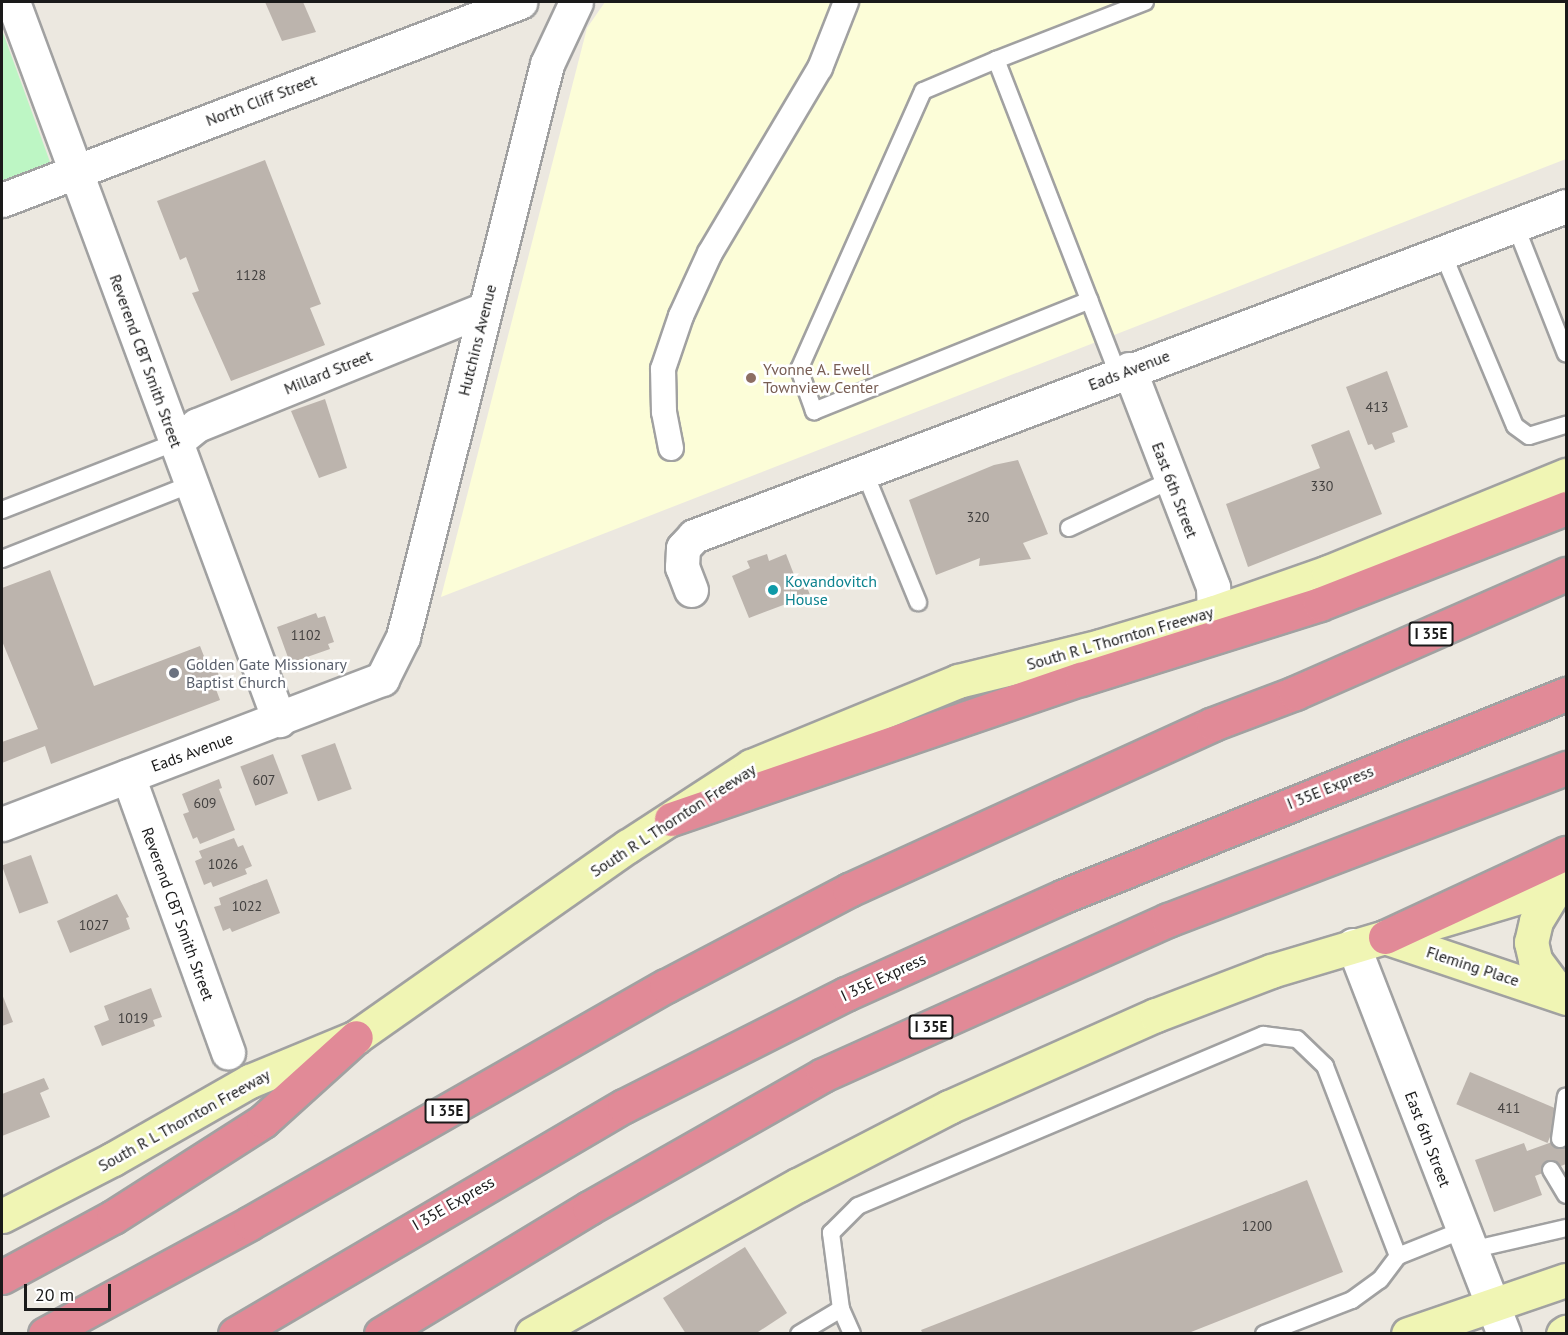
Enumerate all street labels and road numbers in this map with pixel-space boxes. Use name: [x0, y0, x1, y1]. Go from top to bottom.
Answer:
street label: North Cliff Street: [203, 70, 319, 130]
street label: Reverend CBT Smith Street: [106, 271, 186, 451]
street label: Hutchins Avenue: [454, 282, 500, 398]
street label: Millard Street: [281, 346, 375, 398]
street label: Eads Avenue: [1085, 346, 1173, 394]
street label: East 6th Street: [1148, 439, 1202, 541]
street label: South R L Thornton Freeway: [1024, 602, 1216, 674]
road number: I 35E: [1408, 622, 1454, 646]
street label: Eads Avenue: [148, 728, 236, 776]
street label: South R L Thornton Freeway: [586, 759, 760, 881]
street label: I 35E Express: [1284, 761, 1376, 813]
street label: Reverend CBT Smith Street: [138, 824, 218, 1004]
street label: Fleming Place: [1424, 942, 1522, 990]
street label: I 35E Express: [837, 949, 929, 1005]
road number: I 35E: [908, 1015, 954, 1039]
street label: South R L Thornton Freeway: [94, 1064, 274, 1176]
street label: East 6th Street: [1401, 1088, 1455, 1190]
road number: I 35E: [424, 1099, 470, 1123]
street label: I 35E Express: [408, 1172, 498, 1234]

